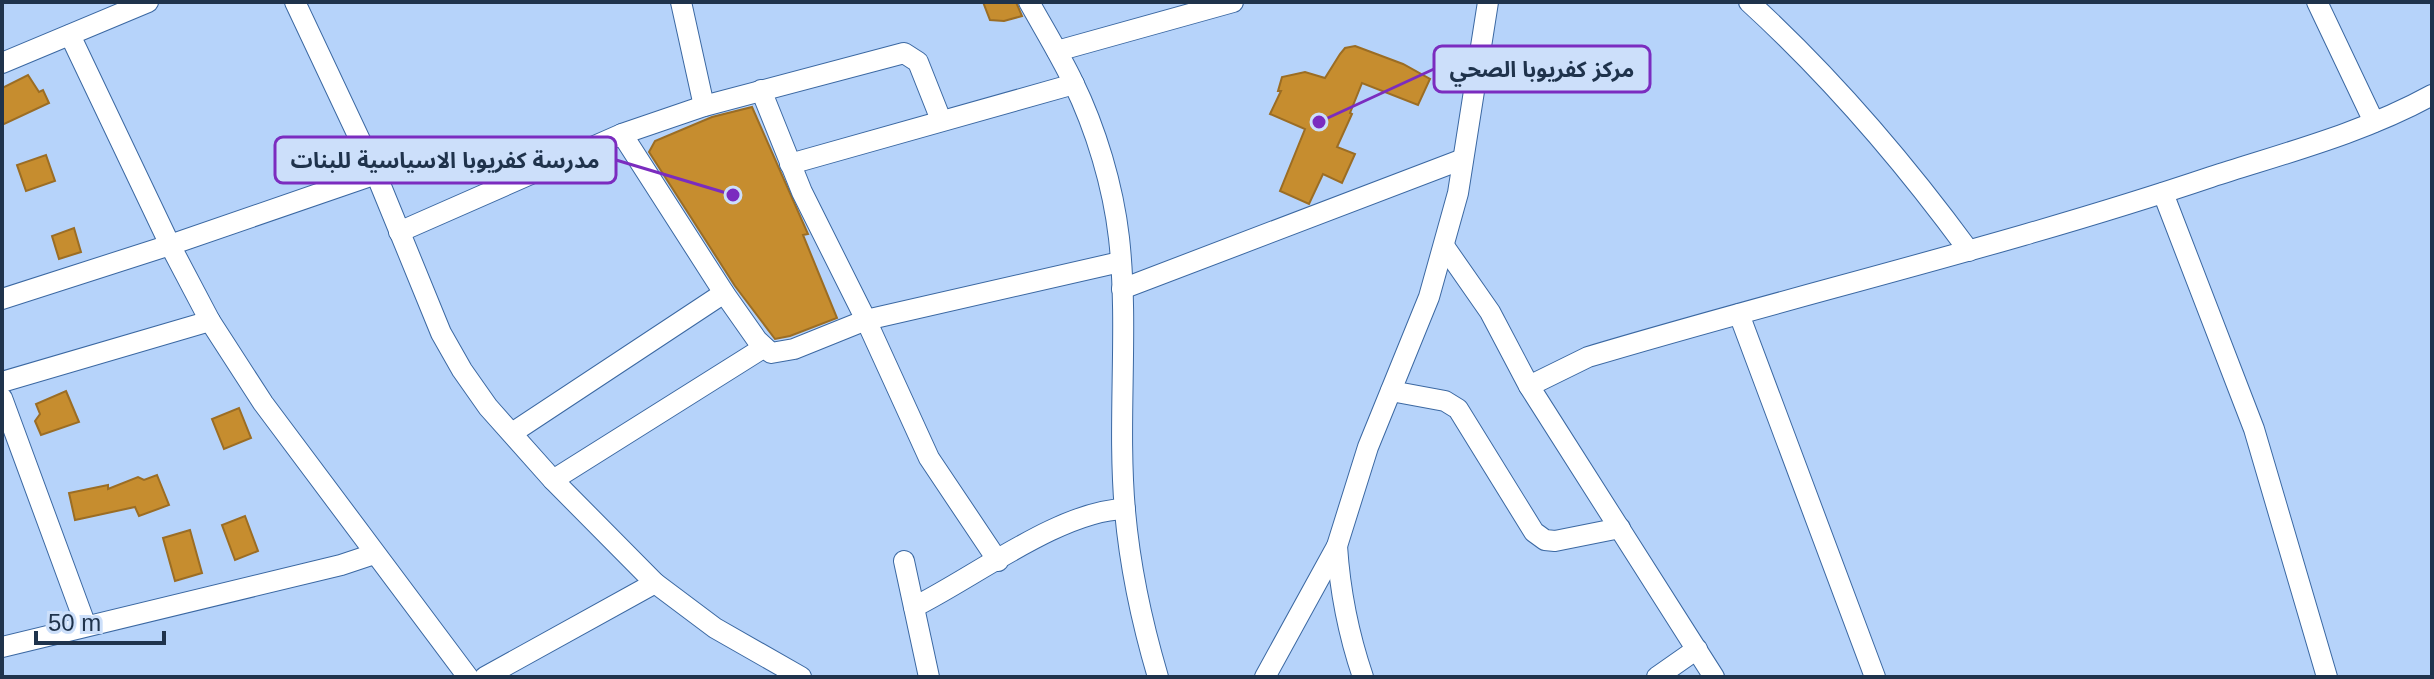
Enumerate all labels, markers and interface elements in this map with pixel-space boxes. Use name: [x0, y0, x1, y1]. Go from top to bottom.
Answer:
callout: مركز كفريوبا الصحي: [1434, 46, 1650, 92]
text: مركز كفريوبا الصحي: [1450, 57, 1634, 87]
callout: مدرسة كفريوبا الاسياسية للبنات: [275, 137, 616, 183]
text: مدرسة كفريوبا الاسياسية للبنات: [291, 148, 599, 174]
scale bar: [36, 595, 164, 645]
text: 50 m: [48, 609, 101, 636]

